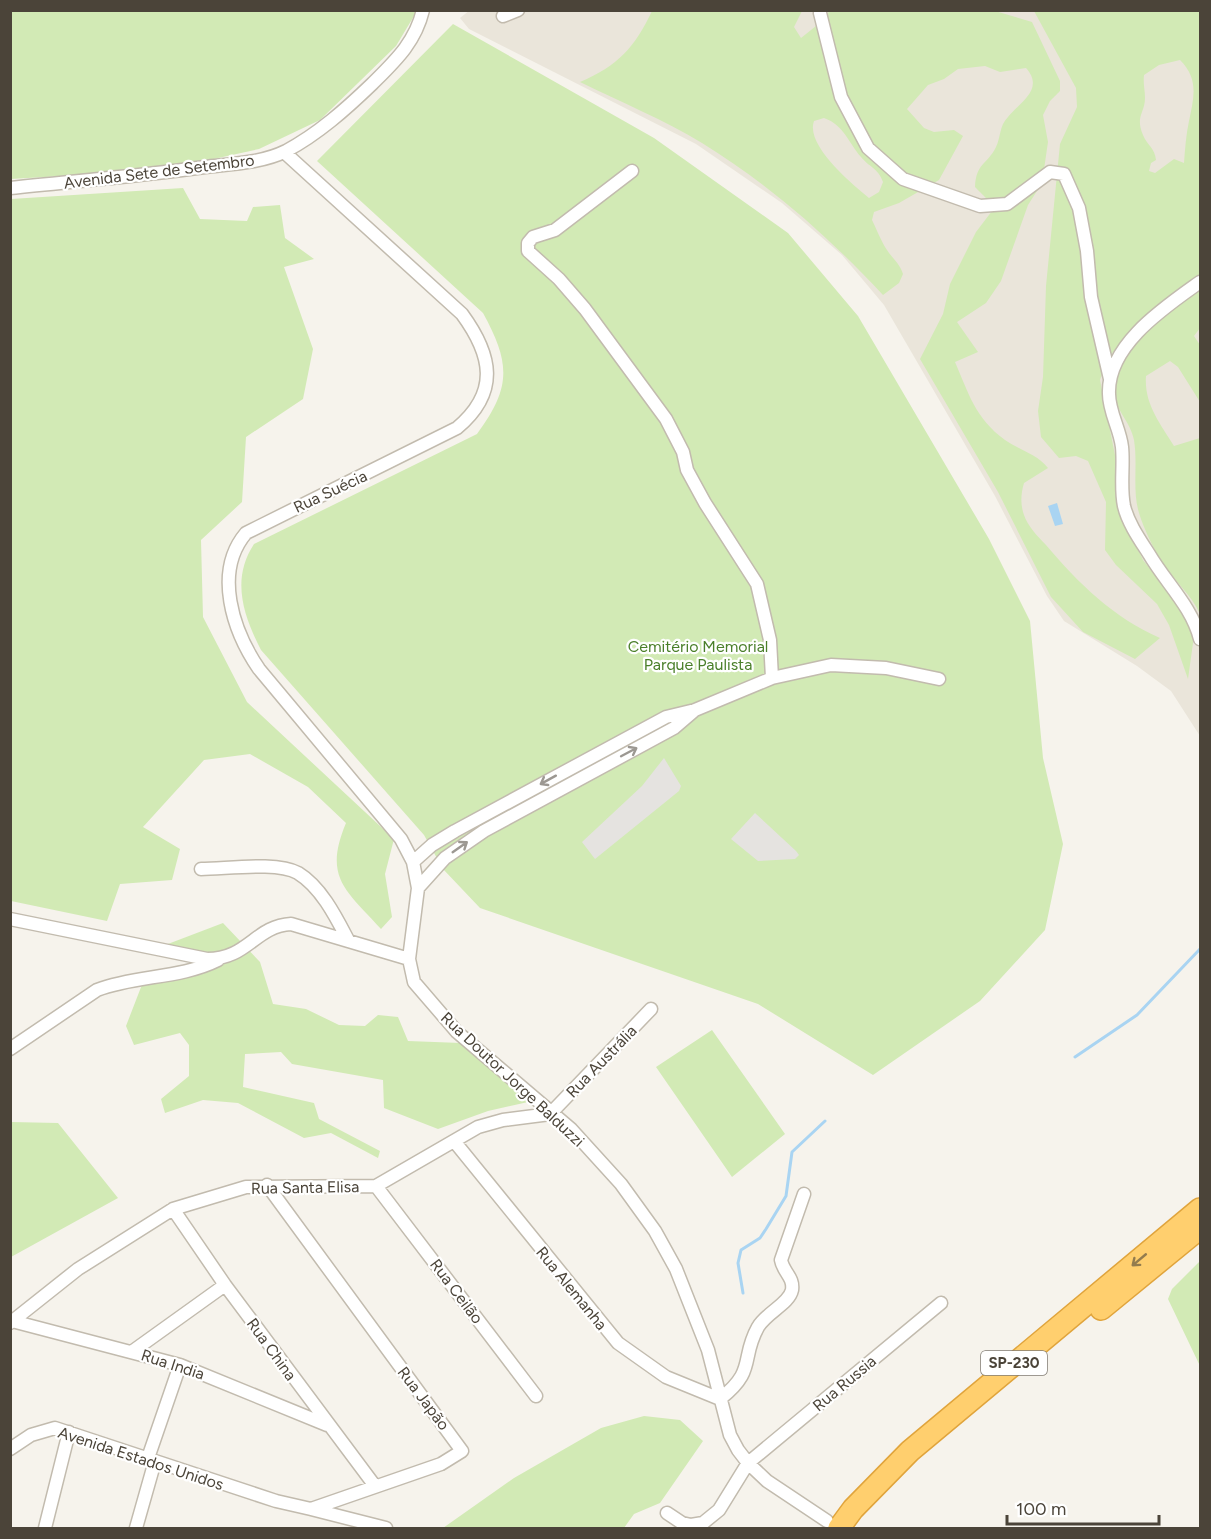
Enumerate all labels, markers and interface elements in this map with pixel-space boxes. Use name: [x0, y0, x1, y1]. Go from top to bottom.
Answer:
street label: Avenida Sete de Setembro: [63, 150, 255, 193]
street label: Rua Suécia: [290, 466, 370, 517]
park label: Cemitério Memorial Parque Paulista: [628, 637, 768, 674]
one-way arrow: [620, 746, 638, 757]
one-way arrow: [539, 775, 557, 786]
one-way arrow: [451, 841, 467, 853]
street label: Rua Doutor Jorge Balduzzi: [437, 1008, 588, 1151]
street label: Rua Austrália: [562, 1021, 641, 1101]
street label: Rua Santa Elisa: [251, 1177, 359, 1198]
street label: Rua Alemanha: [532, 1243, 611, 1334]
one-way arrow: [1131, 1253, 1147, 1266]
street label: Rua Ceilão: [426, 1255, 487, 1327]
street label: Rua China: [243, 1314, 301, 1384]
street label: Rua India: [139, 1345, 207, 1384]
street label: Rua Russia: [809, 1351, 880, 1415]
road number: SP-230: [981, 1351, 1047, 1375]
street label: Rua Japão: [394, 1363, 454, 1434]
street label: Avenida Estados Unidos: [56, 1423, 226, 1494]
scale bar: [1007, 1488, 1158, 1526]
text: 100 m: [1016, 1498, 1066, 1520]

